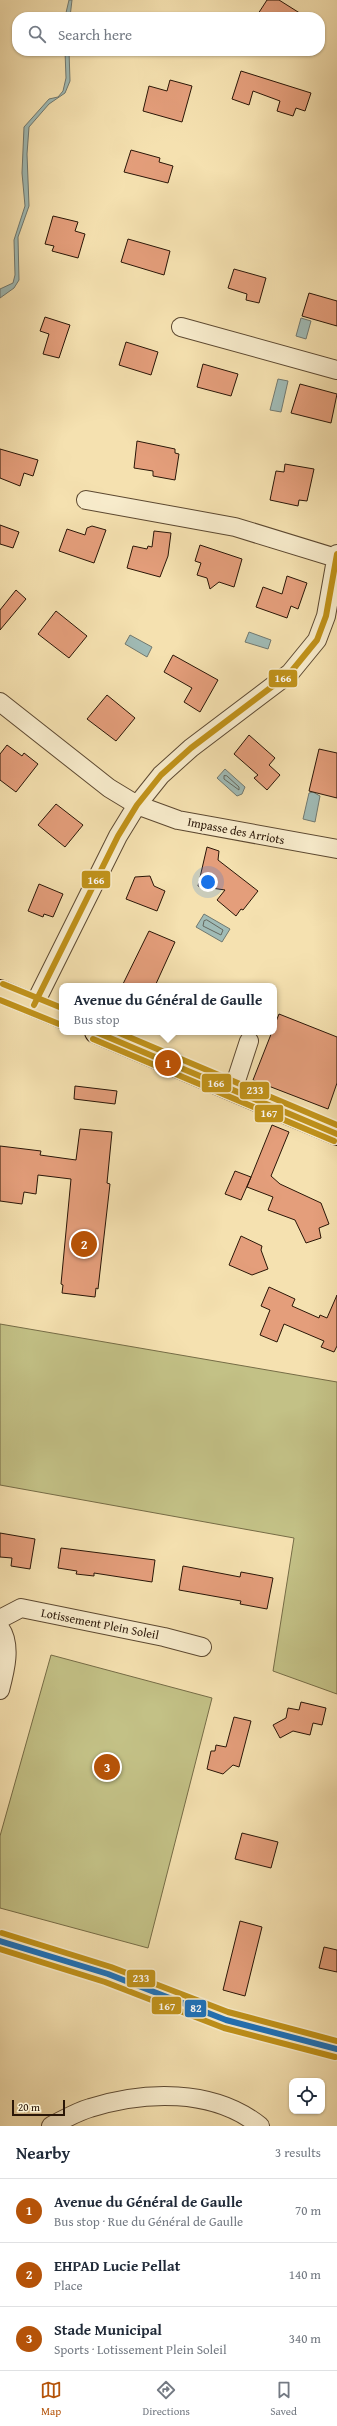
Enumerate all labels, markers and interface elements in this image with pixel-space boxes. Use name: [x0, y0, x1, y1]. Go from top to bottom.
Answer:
search box: [12, 12, 325, 56]
icon: search: [26, 23, 48, 45]
text: Search here: [58, 24, 132, 45]
line badge: 166: [268, 669, 298, 688]
text: 166: [274, 670, 292, 686]
street label: Impasse des Arriots: [186, 813, 286, 848]
line badge: 166: [81, 870, 111, 889]
text: 166: [87, 872, 105, 888]
your location: [198, 872, 218, 892]
popup: [59, 983, 277, 1035]
text: Avenue du Général de Gaulle: [74, 989, 262, 1010]
text: Bus stop: [74, 1010, 119, 1029]
pin: 1: [155, 1048, 181, 1078]
line badge: 166: [201, 1073, 232, 1093]
text: 166: [207, 1075, 225, 1091]
line badge: 233: [239, 1081, 270, 1100]
text: 233: [246, 1082, 264, 1098]
line badge: 167: [254, 1104, 284, 1123]
text: 167: [260, 1105, 278, 1121]
pin: 2: [71, 1229, 97, 1259]
street label: Lotissement Plein Soleil: [40, 1604, 161, 1643]
pin: 3: [94, 1752, 120, 1782]
line badge: 233: [126, 1969, 156, 1988]
text: 233: [132, 1970, 150, 1986]
line badge: 167: [151, 1996, 182, 2015]
text: 167: [158, 1998, 176, 2014]
line badge: 82: [184, 1999, 207, 2018]
text: 82: [190, 2000, 202, 2016]
map controls: [289, 2078, 325, 2114]
button: locate: [289, 2078, 325, 2114]
scale bar: [12, 2098, 65, 2117]
text: 20 m: [18, 2099, 40, 2115]
text: Nearby: [16, 2140, 70, 2165]
text: 3 results: [275, 2143, 321, 2162]
text: Avenue du Général de Gaulle: [54, 2191, 243, 2212]
text: 1: [26, 2201, 32, 2220]
text: 70 m: [295, 2201, 321, 2220]
text: Bus stop · Rue du Général de Gaulle: [54, 2212, 243, 2231]
text: EHPAD Lucie Pellat: [54, 2255, 180, 2276]
text: 2: [26, 2265, 32, 2284]
text: 140 m: [289, 2265, 321, 2284]
text: Place: [54, 2276, 83, 2295]
text: Stade Municipal: [54, 2319, 162, 2340]
text: 3: [26, 2329, 32, 2348]
text: 340 m: [289, 2329, 321, 2348]
text: Sports · Lotissement Plein Soleil: [54, 2340, 227, 2359]
tab: Map: [40, 2379, 62, 2419]
tab: Directions: [143, 2379, 190, 2419]
tab: Saved: [270, 2379, 297, 2419]

